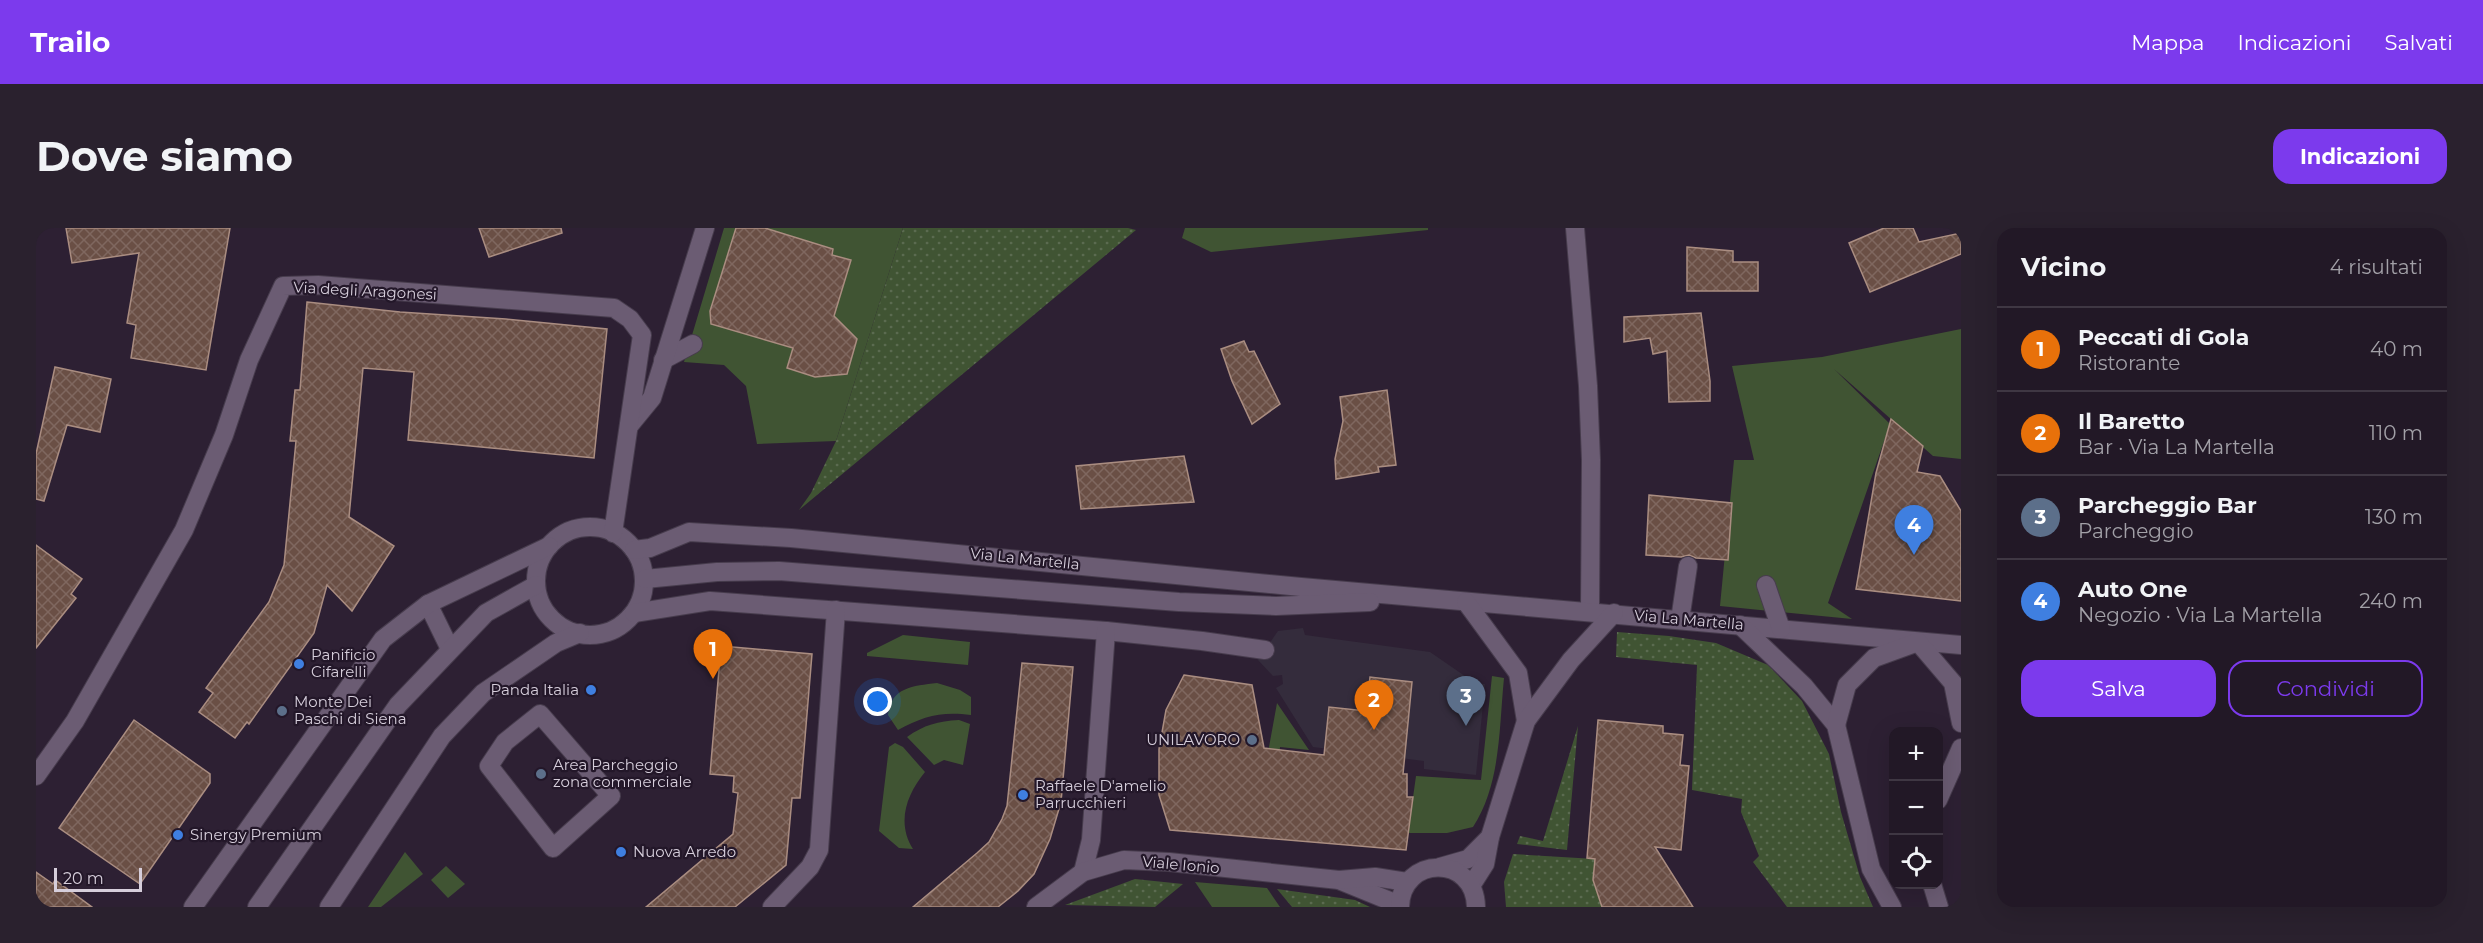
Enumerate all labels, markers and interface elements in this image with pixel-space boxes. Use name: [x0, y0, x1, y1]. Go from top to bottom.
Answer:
text: Trailo: [30, 25, 110, 59]
text: Mappa: [2131, 30, 2204, 55]
text: Indicazioni: [2237, 30, 2352, 55]
text: Salvati: [2385, 30, 2453, 55]
button: Indicazioni: [2273, 129, 2447, 184]
text: Dove siamo: [36, 130, 293, 182]
text: Vicino: [2021, 251, 2106, 283]
text: 4 risultati: [2330, 255, 2423, 279]
street label: Via degli Aragonesi: [293, 277, 437, 304]
text: Peccati di Gola: [2078, 324, 2249, 351]
text: 1: [2037, 337, 2044, 361]
text: 40 m: [2370, 337, 2423, 361]
text: Ristorante: [2078, 351, 2180, 375]
text: Il Baretto: [2078, 408, 2185, 435]
text: 2: [2035, 421, 2046, 445]
text: 110 m: [2369, 421, 2423, 445]
text: Bar · Via La Martella: [2078, 435, 2275, 459]
text: Parcheggio Bar: [2078, 492, 2257, 519]
text: 3: [2035, 505, 2046, 529]
text: 130 m: [2365, 505, 2423, 529]
pin: 4: [1894, 506, 1934, 555]
text: Parcheggio: [2078, 519, 2194, 543]
street label: Via La Martella: [969, 543, 1081, 574]
text: Auto One: [2078, 576, 2187, 603]
text: 4: [2034, 589, 2047, 613]
text: 240 m: [2359, 589, 2423, 613]
text: Negozio · Via La Martella: [2078, 603, 2323, 627]
street label: Via La Martella: [1634, 605, 1745, 634]
pin: 1: [694, 630, 732, 679]
place label: Panificio Cifarelli: [311, 645, 375, 681]
marker: Panificio Cifarelli: [292, 657, 306, 671]
button: Salva: [2021, 660, 2216, 717]
button: Condividi: [2228, 660, 2423, 717]
pin: 3: [1446, 676, 1486, 726]
place label: Panda Italia: [490, 680, 579, 699]
pin: 2: [1354, 680, 1394, 730]
marker: Panda Italia: [584, 683, 598, 697]
your location: [863, 687, 892, 716]
place label: Monte Dei Paschi di Siena: [294, 692, 407, 728]
marker: Monte Dei Paschi di Siena: [275, 704, 289, 718]
map controls: [1889, 727, 1943, 889]
button: +: [1889, 727, 1943, 781]
place label: UNILAVORO: [1146, 730, 1240, 749]
marker: UNILAVORO: [1245, 733, 1259, 747]
place label: Area Parcheggio zona commerciale: [553, 755, 692, 791]
marker: Area Parcheggio zona commerciale: [534, 767, 548, 781]
place label: Raffaele D'amelio Parrucchieri: [1035, 776, 1166, 812]
button: −: [1889, 781, 1943, 835]
marker: Raffaele D'amelio Parrucchieri: [1016, 788, 1030, 802]
place label: Sinergy Premium: [190, 825, 322, 844]
marker: Sinergy Premium: [171, 828, 185, 842]
button: locate: [1889, 835, 1943, 889]
place label: Nuova Arredo: [633, 842, 736, 861]
marker: Nuova Arredo: [614, 845, 628, 859]
street label: Viale Ionio: [1142, 852, 1221, 877]
scale bar: [54, 865, 142, 892]
text: 20 m: [63, 869, 104, 888]

